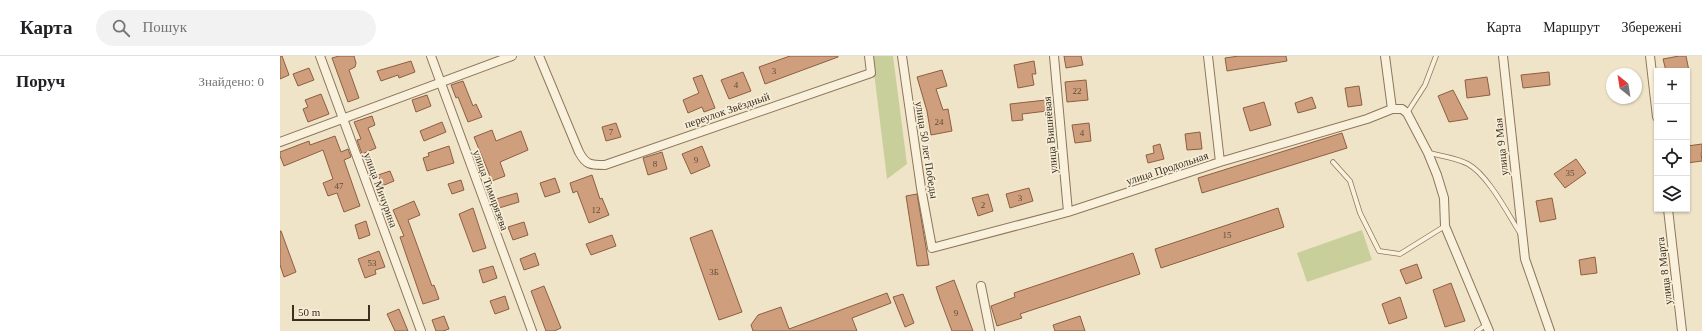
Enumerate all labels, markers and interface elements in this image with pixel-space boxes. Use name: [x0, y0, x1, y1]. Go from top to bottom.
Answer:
search box: [96, 10, 376, 46]
text: Карта: [20, 17, 72, 38]
icon: search: [110, 17, 132, 39]
text: Пошук: [142, 19, 187, 35]
text: Карта: [1486, 20, 1521, 35]
text: Маршрут: [1543, 20, 1600, 35]
text: Збережені: [1622, 20, 1682, 35]
house number: 3: [772, 66, 777, 76]
north arrow: [1606, 68, 1642, 104]
map controls: [1654, 68, 1690, 212]
button: +: [1654, 68, 1690, 104]
text: Поруч: [16, 72, 65, 91]
text: Знайдено: 0: [199, 74, 264, 89]
house number: 4: [734, 80, 739, 90]
house number: 22: [1073, 86, 1082, 96]
street label: переулок Звёздный: [683, 90, 771, 130]
street label: улица Вишнёвая: [1041, 96, 1059, 174]
street label: улица 50 лет Победы: [913, 101, 941, 200]
button: −: [1654, 104, 1690, 140]
house number: 24: [935, 117, 944, 127]
street label: улица 9 Мая: [1492, 118, 1510, 176]
house number: 7: [609, 127, 614, 137]
house number: 4: [1080, 128, 1085, 138]
button: locate: [1654, 140, 1690, 176]
street label: улица Тимирязева: [471, 148, 511, 232]
street label: улица Продольная: [1124, 149, 1210, 187]
street label: улица Мичурина: [362, 151, 400, 229]
house number: 9: [694, 155, 699, 165]
house number: 8: [653, 159, 658, 169]
house number: 35: [1566, 168, 1575, 178]
button: layers: [1654, 176, 1690, 212]
house number: 47: [335, 181, 344, 191]
house number: 3: [1018, 193, 1023, 203]
house number: 2: [981, 200, 985, 210]
house number: 12: [592, 205, 601, 215]
house number: 15: [1223, 230, 1232, 240]
street label: улица 8 Марта: [1654, 236, 1674, 305]
house number: 53: [368, 258, 377, 268]
house number: 3Б: [709, 267, 719, 277]
scale bar: [292, 303, 370, 322]
text: 50 m: [298, 306, 320, 318]
house number: 9: [954, 308, 959, 318]

